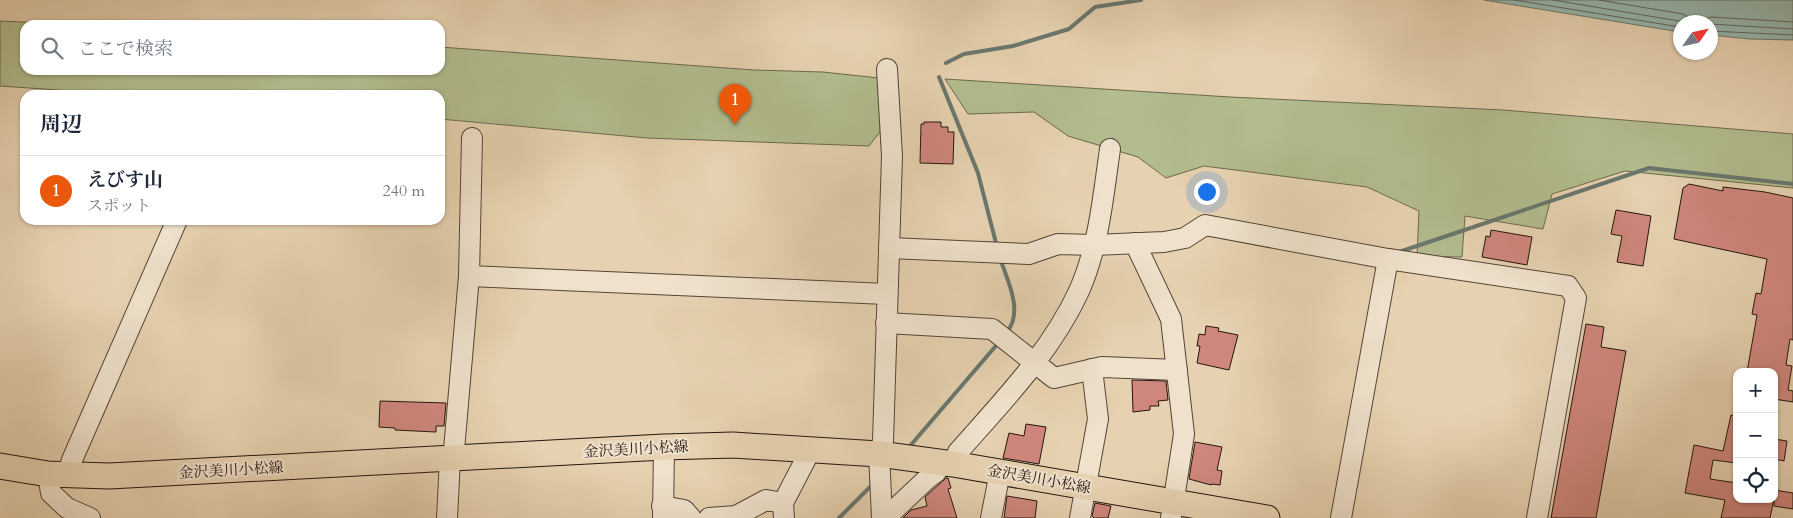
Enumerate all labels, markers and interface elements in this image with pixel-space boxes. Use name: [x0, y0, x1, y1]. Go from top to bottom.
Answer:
north arrow: [1673, 15, 1718, 60]
search box: [20, 20, 445, 75]
icon: search: [38, 34, 66, 62]
text: ここで検索: [78, 36, 173, 62]
pin: 1: [719, 84, 751, 125]
text: 周辺: [40, 110, 82, 139]
text: えびす山: [87, 167, 163, 193]
your location: [1194, 179, 1220, 205]
text: 1: [52, 180, 60, 202]
text: 240 m: [383, 180, 425, 202]
text: スポット: [87, 195, 151, 217]
map controls: [1733, 368, 1778, 503]
button: +: [1733, 368, 1778, 413]
button: −: [1733, 413, 1778, 458]
street label: 金沢美川小松線: [583, 436, 689, 462]
street label: 金沢美川小松線: [178, 457, 284, 483]
button: locate: [1733, 458, 1778, 503]
street label: 金沢美川小松線: [986, 460, 1092, 498]

